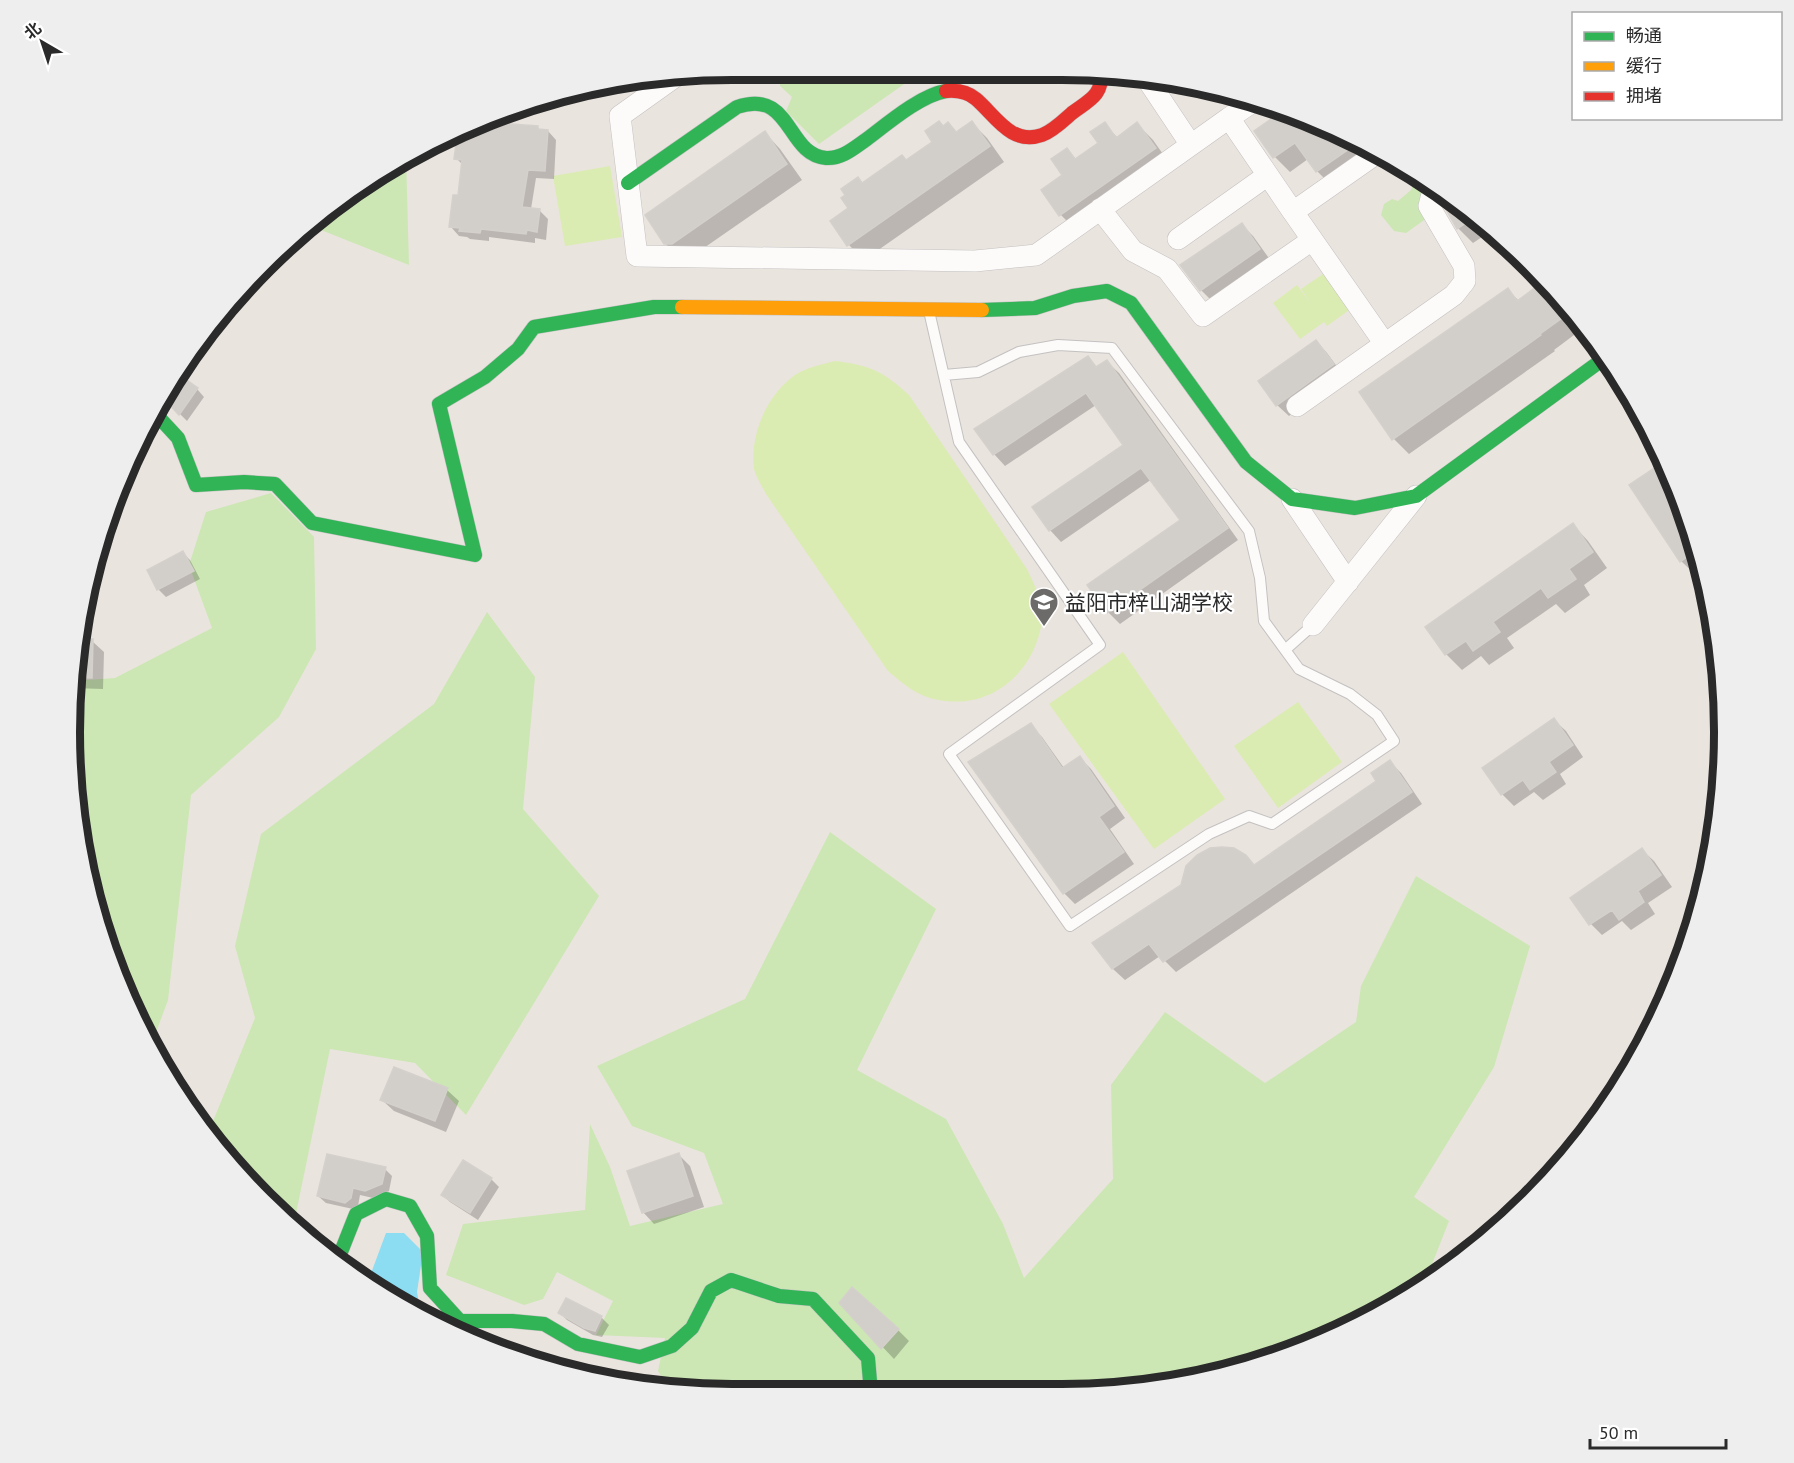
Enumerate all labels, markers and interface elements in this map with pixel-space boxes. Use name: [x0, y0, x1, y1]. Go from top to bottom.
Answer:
north arrow: [12, 12, 72, 72]
legend: [1572, 12, 1782, 120]
text: 北: [20, 18, 45, 43]
text: 畅通: [1626, 24, 1662, 47]
text: 缓行: [1626, 54, 1662, 77]
text: 拥堵: [1626, 84, 1662, 107]
school or university icon: 益阳市梓山湖学校: [1028, 586, 1060, 628]
place label: 益阳市梓山湖学校: [1065, 589, 1233, 616]
scale bar: [1590, 1412, 1726, 1450]
text: 50 m: [1599, 1421, 1638, 1444]

